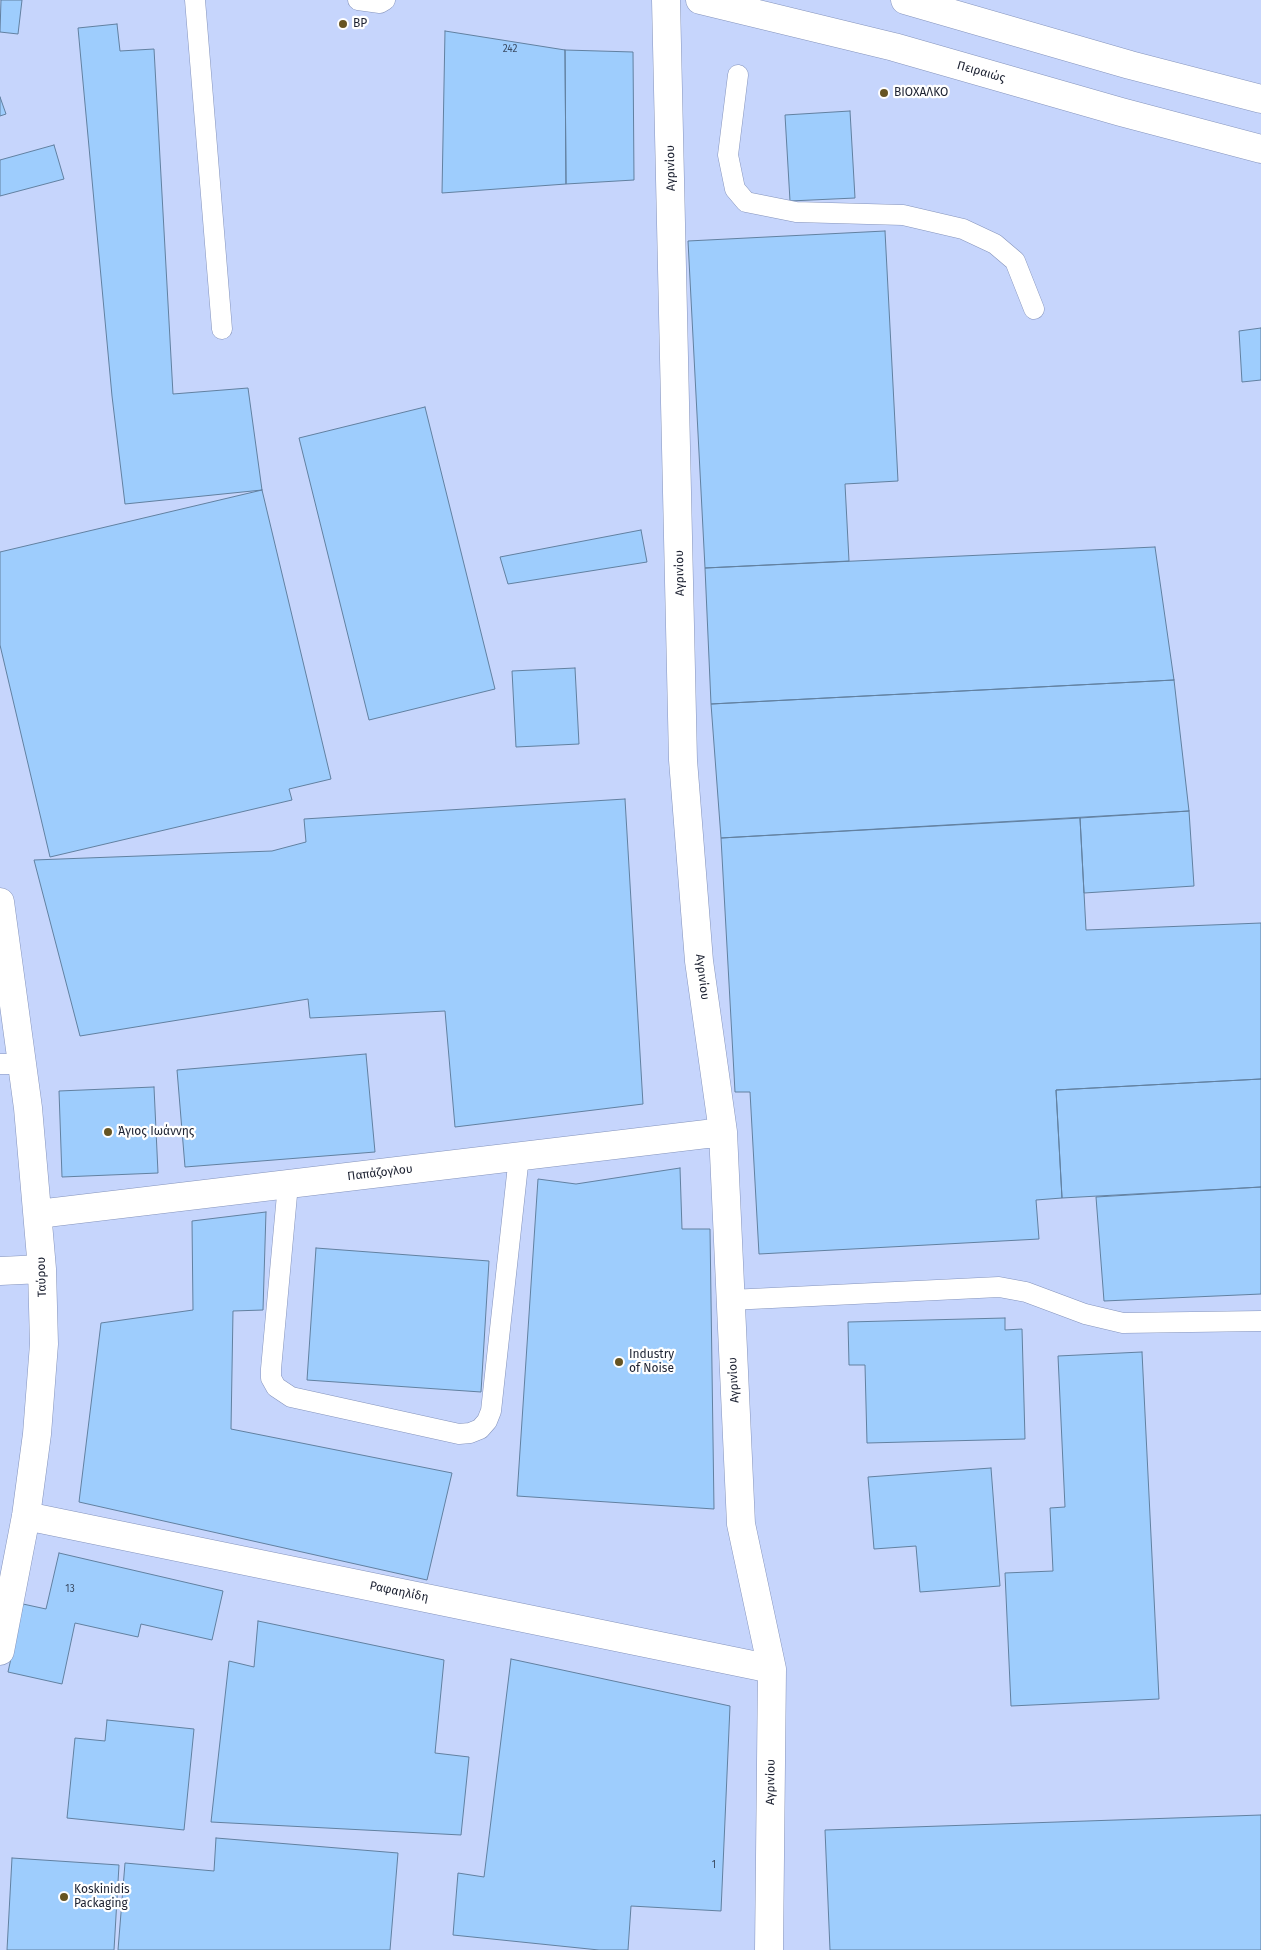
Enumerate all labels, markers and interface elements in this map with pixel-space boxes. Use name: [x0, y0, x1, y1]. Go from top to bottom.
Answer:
place label: BP: [353, 17, 367, 31]
marker: BP: [337, 18, 349, 30]
house number: 242: [503, 43, 517, 55]
street label: Πειραιώς: [955, 58, 1007, 86]
place label: ΒΙΟΧΑΛΚΟ: [894, 86, 948, 100]
marker: ΒΙΟΧΑΛΚΟ: [878, 87, 890, 99]
street label: Αγρινίου: [663, 145, 679, 191]
street label: Αγρινίου: [672, 550, 688, 596]
street label: Αγρινίου: [692, 953, 712, 1001]
place label: Άγιος Ιωάννης: [118, 1125, 194, 1139]
marker: Άγιος Ιωάννης: [102, 1126, 114, 1138]
street label: Παπάζογλου: [347, 1162, 413, 1184]
street label: Ταύρου: [34, 1257, 50, 1297]
place label: Industry of Noise: [629, 1348, 674, 1376]
marker: Industry of Noise: [613, 1356, 625, 1368]
street label: Αγρινίου: [726, 1357, 742, 1403]
street label: Ραφαηλίδη: [368, 1579, 430, 1605]
house number: 13: [65, 1583, 75, 1595]
street label: Αγρινίου: [763, 1759, 779, 1805]
house number: 1: [712, 1859, 716, 1871]
place label: Koskinidis Packaging: [74, 1883, 130, 1911]
marker: Koskinidis Packaging: [58, 1891, 70, 1903]

